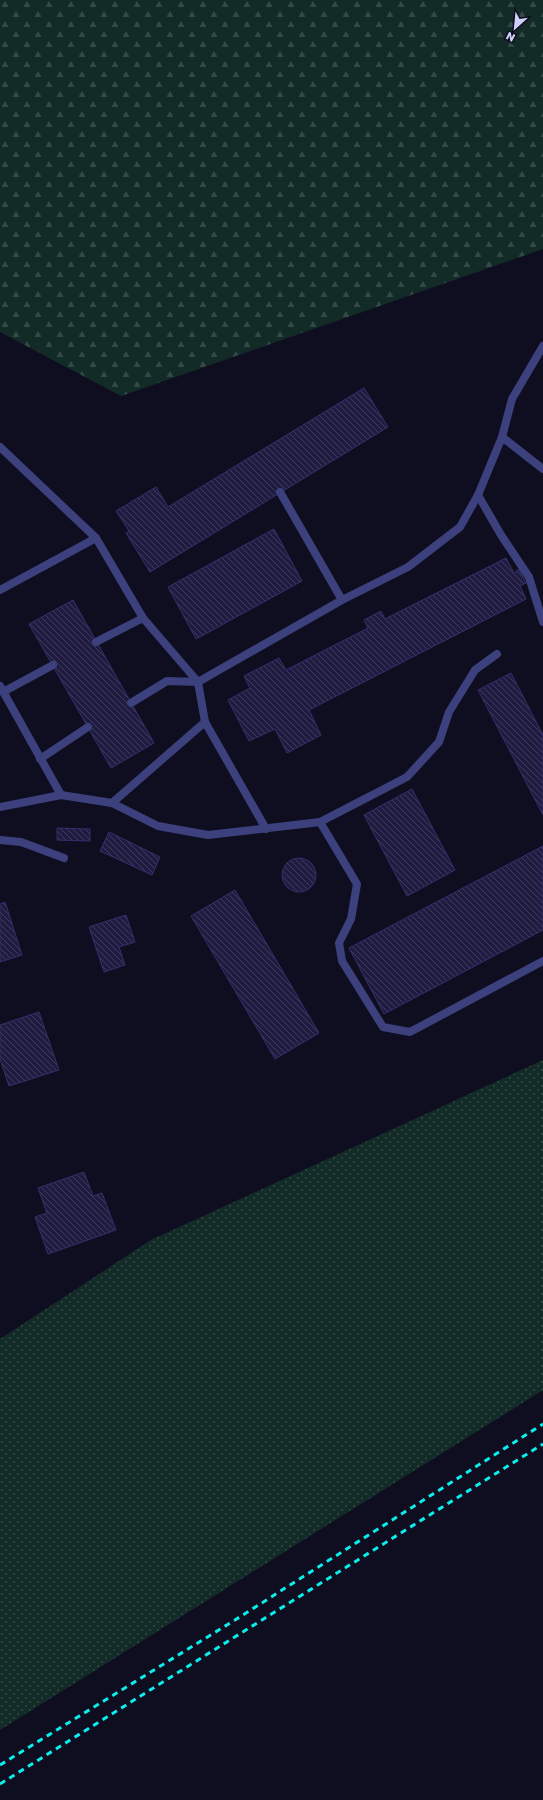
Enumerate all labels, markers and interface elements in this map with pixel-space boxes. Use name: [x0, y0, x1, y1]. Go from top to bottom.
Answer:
north arrow: [495, 8, 535, 48]
text: N: [504, 30, 517, 45]

